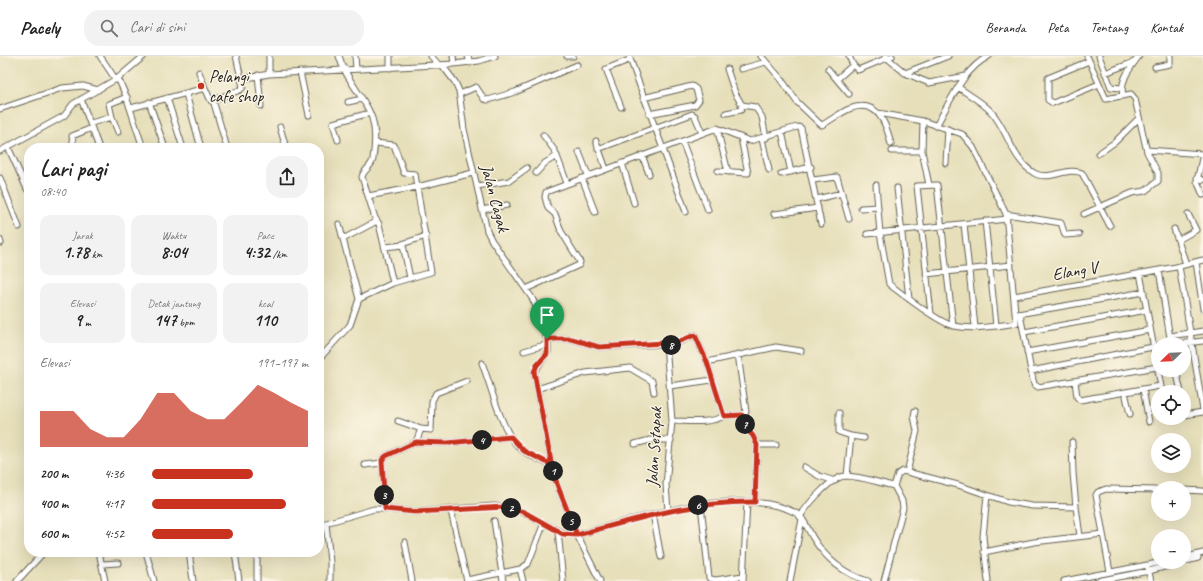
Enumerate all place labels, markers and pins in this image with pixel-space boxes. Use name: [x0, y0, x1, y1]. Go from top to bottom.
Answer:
place label: Pelangi cafe shop: [209, 66, 265, 107]
marker: Pelangi cafe shop: [196, 81, 206, 91]
pin: [530, 298, 564, 339]
pin: 8: [661, 335, 681, 355]
pin: 7: [735, 414, 755, 434]
pin: 4: [472, 430, 492, 450]
pin: 1: [543, 461, 563, 481]
pin: 3: [374, 485, 394, 505]
pin: 6: [688, 495, 708, 515]
pin: 2: [501, 498, 521, 518]
pin: 5: [561, 511, 581, 531]

